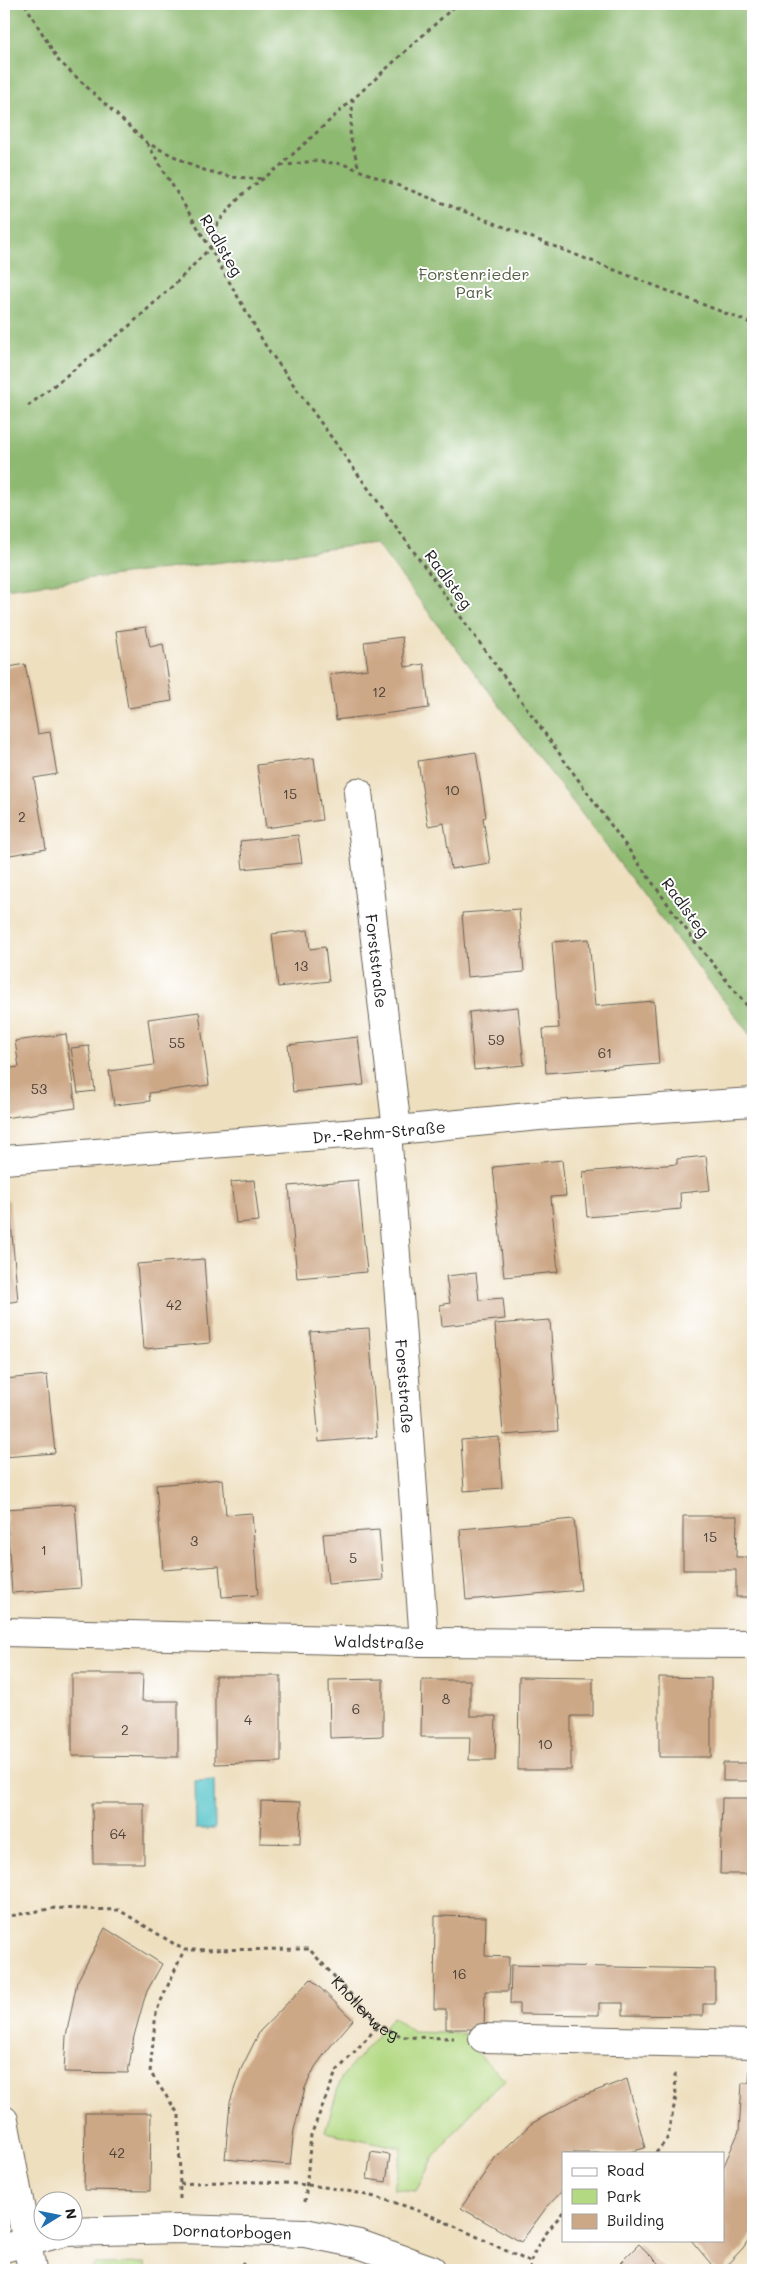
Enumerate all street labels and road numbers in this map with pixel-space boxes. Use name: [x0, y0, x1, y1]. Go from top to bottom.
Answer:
street label: Radlsteg: [196, 210, 248, 280]
street label: Radlsteg: [420, 545, 478, 613]
street label: Radlsteg: [657, 873, 715, 941]
street label: Forststraße: [362, 913, 393, 1009]
street label: Dr.-Rehm-Straße: [312, 1115, 446, 1147]
street label: Forststraße: [392, 1339, 419, 1434]
street label: Waldstraße: [333, 1629, 425, 1653]
street label: Knollerweg: [328, 1971, 403, 2044]
street label: Dornatorbogen: [172, 2218, 292, 2243]

